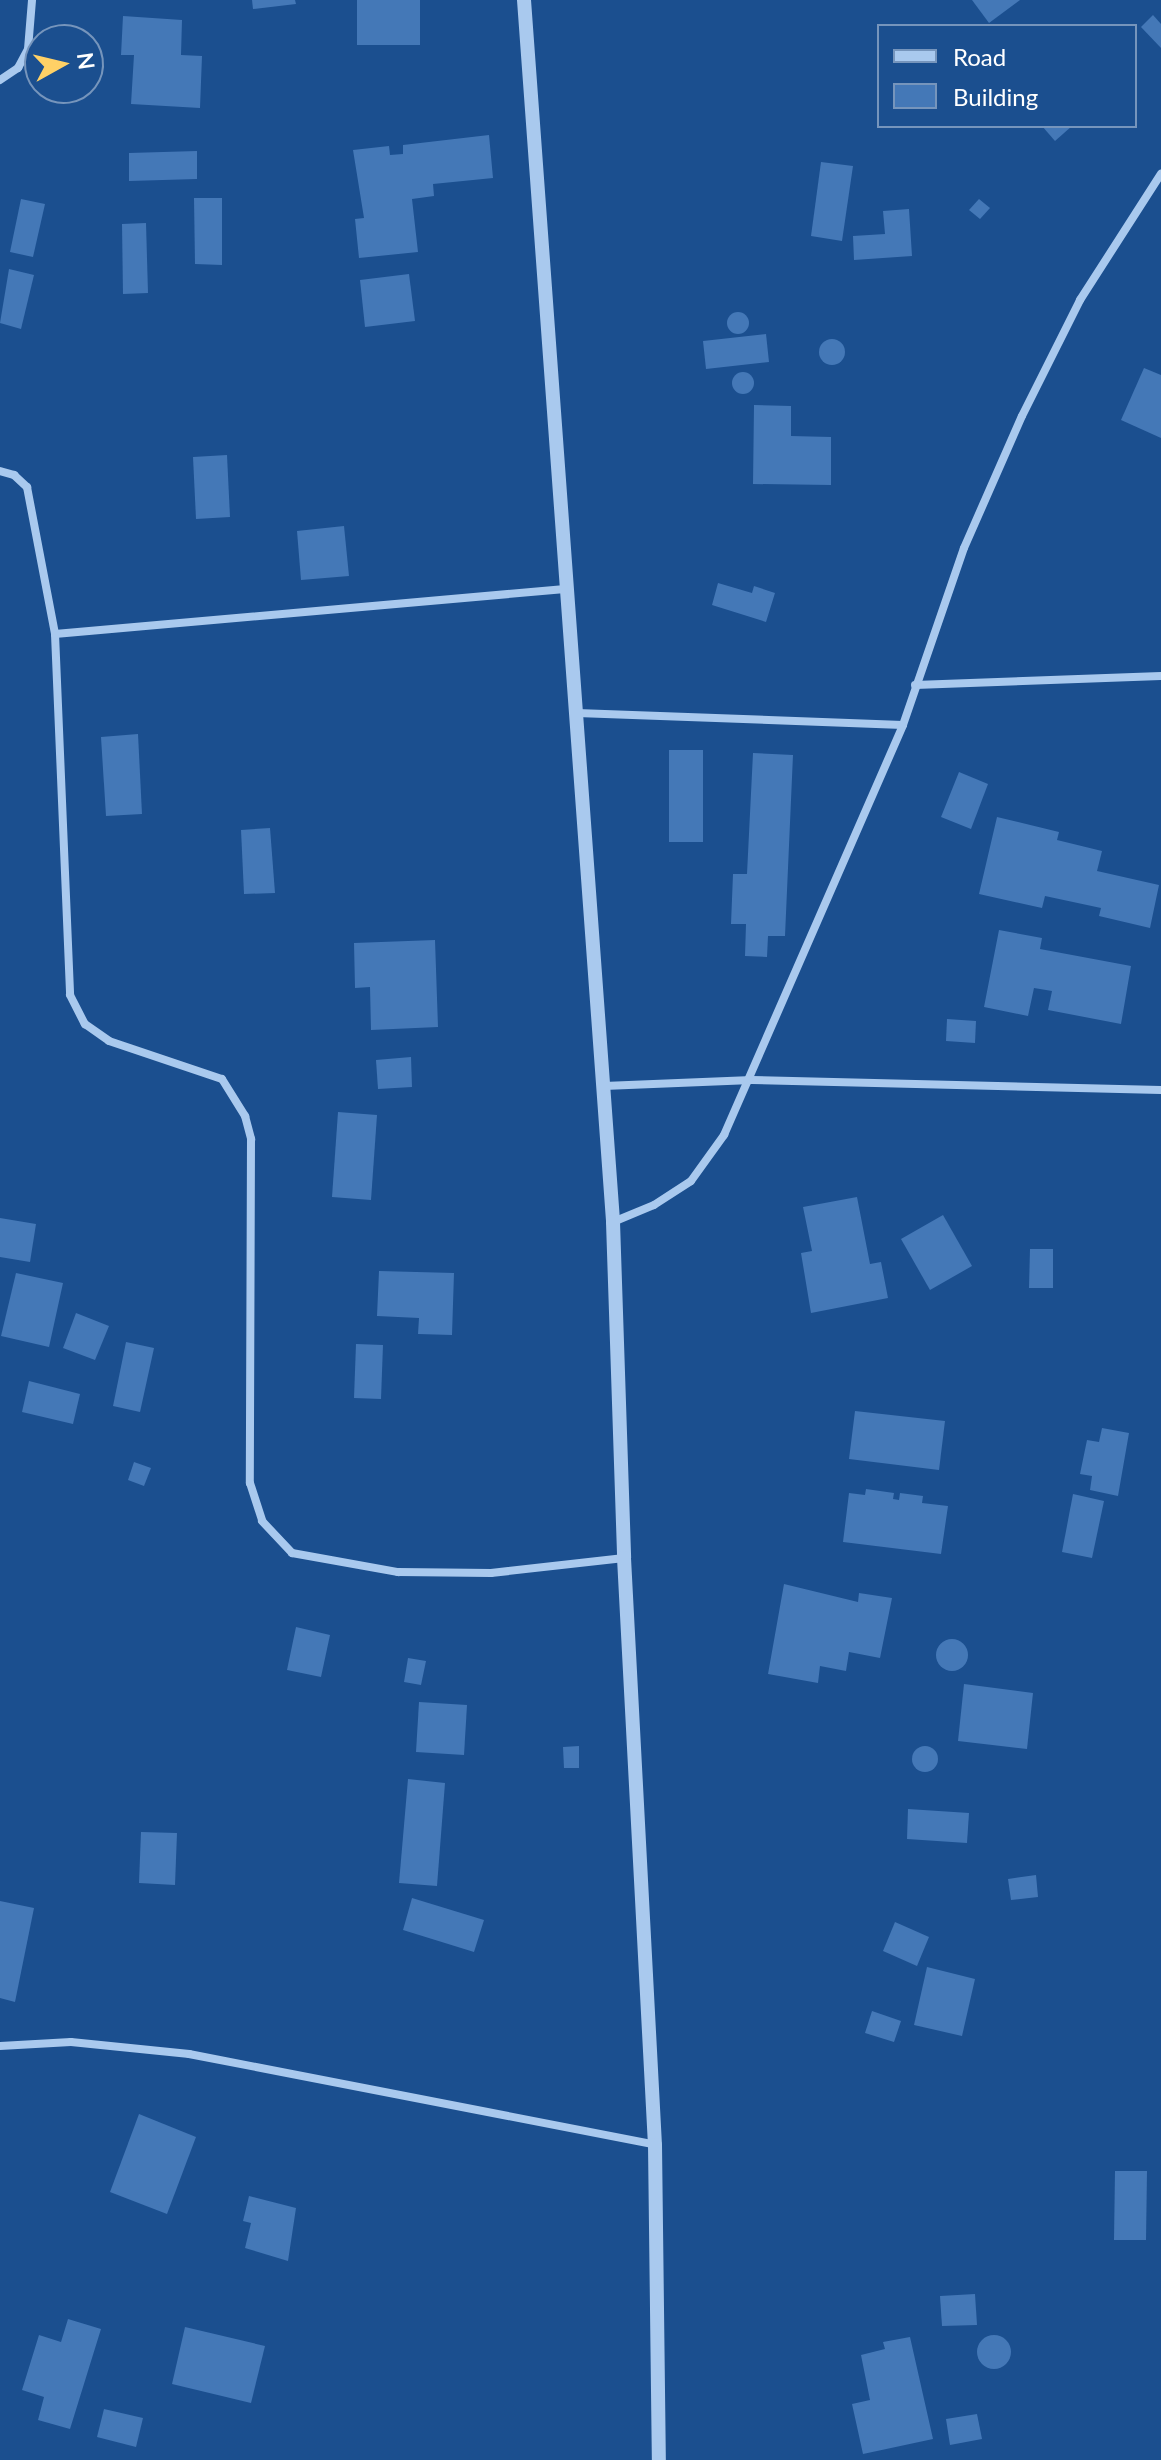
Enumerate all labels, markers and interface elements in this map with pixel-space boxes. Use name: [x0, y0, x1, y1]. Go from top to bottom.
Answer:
north arrow: [24, 24, 104, 104]
legend: [877, 24, 1137, 128]
text: Road: [953, 42, 1006, 71]
text: N: [72, 51, 101, 71]
text: Building: [953, 82, 1038, 111]

